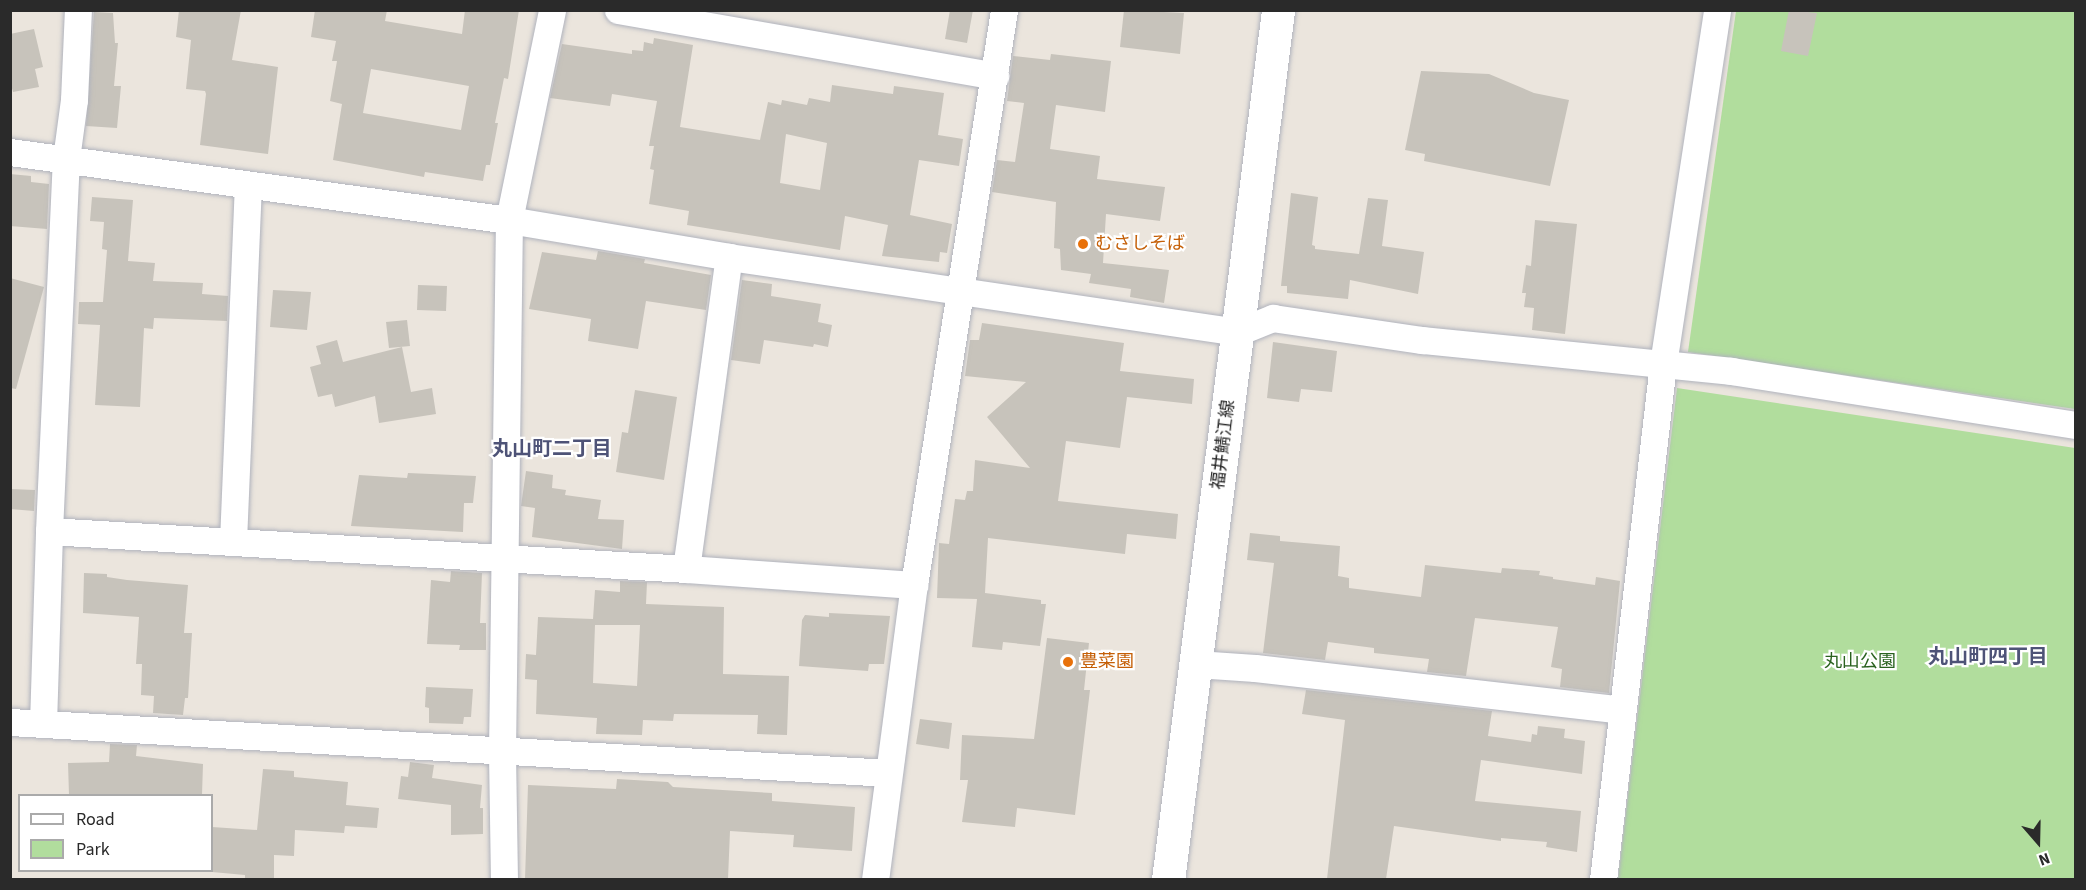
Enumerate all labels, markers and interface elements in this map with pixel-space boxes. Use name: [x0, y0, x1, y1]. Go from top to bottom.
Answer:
place label: むさしそば: [1095, 233, 1185, 255]
marker: むさしそば: [1076, 237, 1090, 251]
street label: 福井鯖江線: [1208, 399, 1240, 491]
district label: 丸山町二丁目: [492, 437, 612, 461]
district label: 丸山町四丁目: [1928, 645, 2048, 669]
place label: 豊菜園: [1080, 651, 1134, 673]
park label: 丸山公園: [1824, 651, 1896, 673]
marker: 豊菜園: [1061, 655, 1075, 669]
legend: [18, 794, 213, 872]
text: Road: [76, 807, 115, 832]
north arrow: [2008, 812, 2068, 872]
text: Park: [76, 837, 110, 862]
text: N: [2035, 847, 2053, 871]

